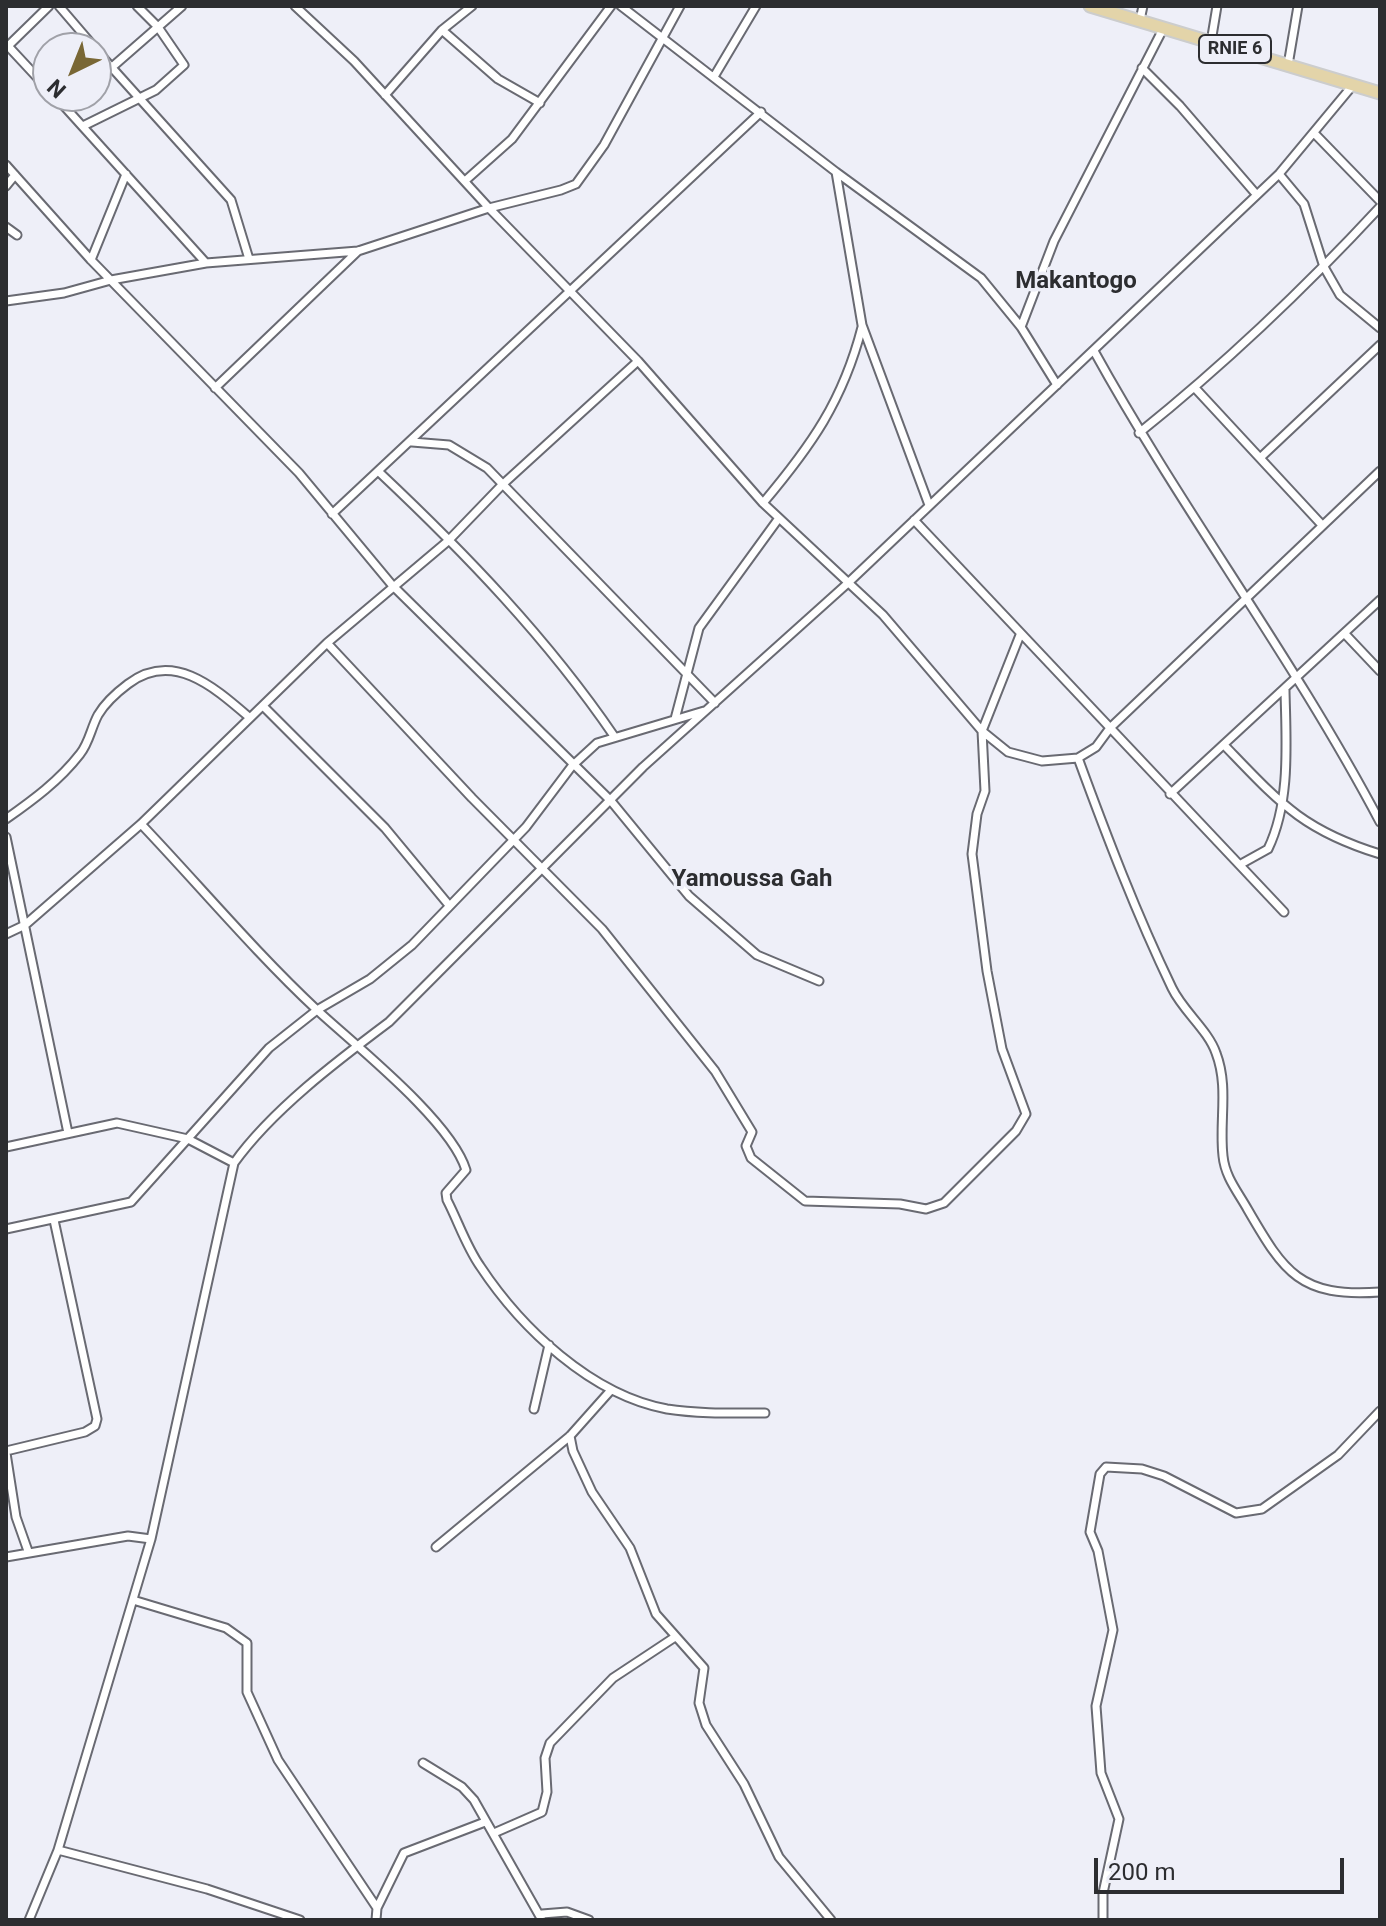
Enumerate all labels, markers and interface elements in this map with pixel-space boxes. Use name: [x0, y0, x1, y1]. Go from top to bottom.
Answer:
north arrow: [32, 32, 112, 112]
road number: RNIE 6: [1199, 35, 1271, 63]
text: N: [42, 74, 71, 103]
district label: Makantogo: [1015, 268, 1137, 296]
district label: Yamoussa Gah: [672, 866, 832, 894]
scale bar: [1098, 1842, 1348, 1892]
text: 200 m: [1108, 1858, 1175, 1886]

